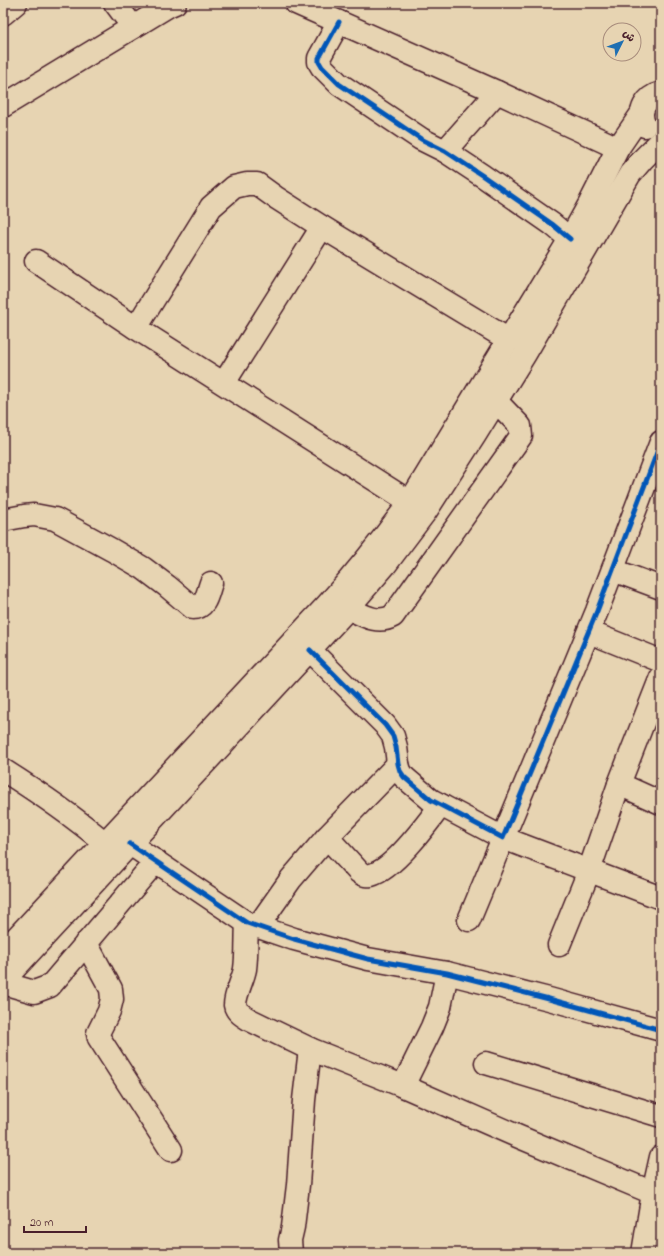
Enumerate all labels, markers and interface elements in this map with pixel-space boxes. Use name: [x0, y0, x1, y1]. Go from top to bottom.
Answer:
north arrow: [602, 22, 642, 62]
text: ش: [619, 26, 639, 46]
scale bar: [24, 1208, 86, 1234]
text: 20 m: [30, 1214, 53, 1232]

